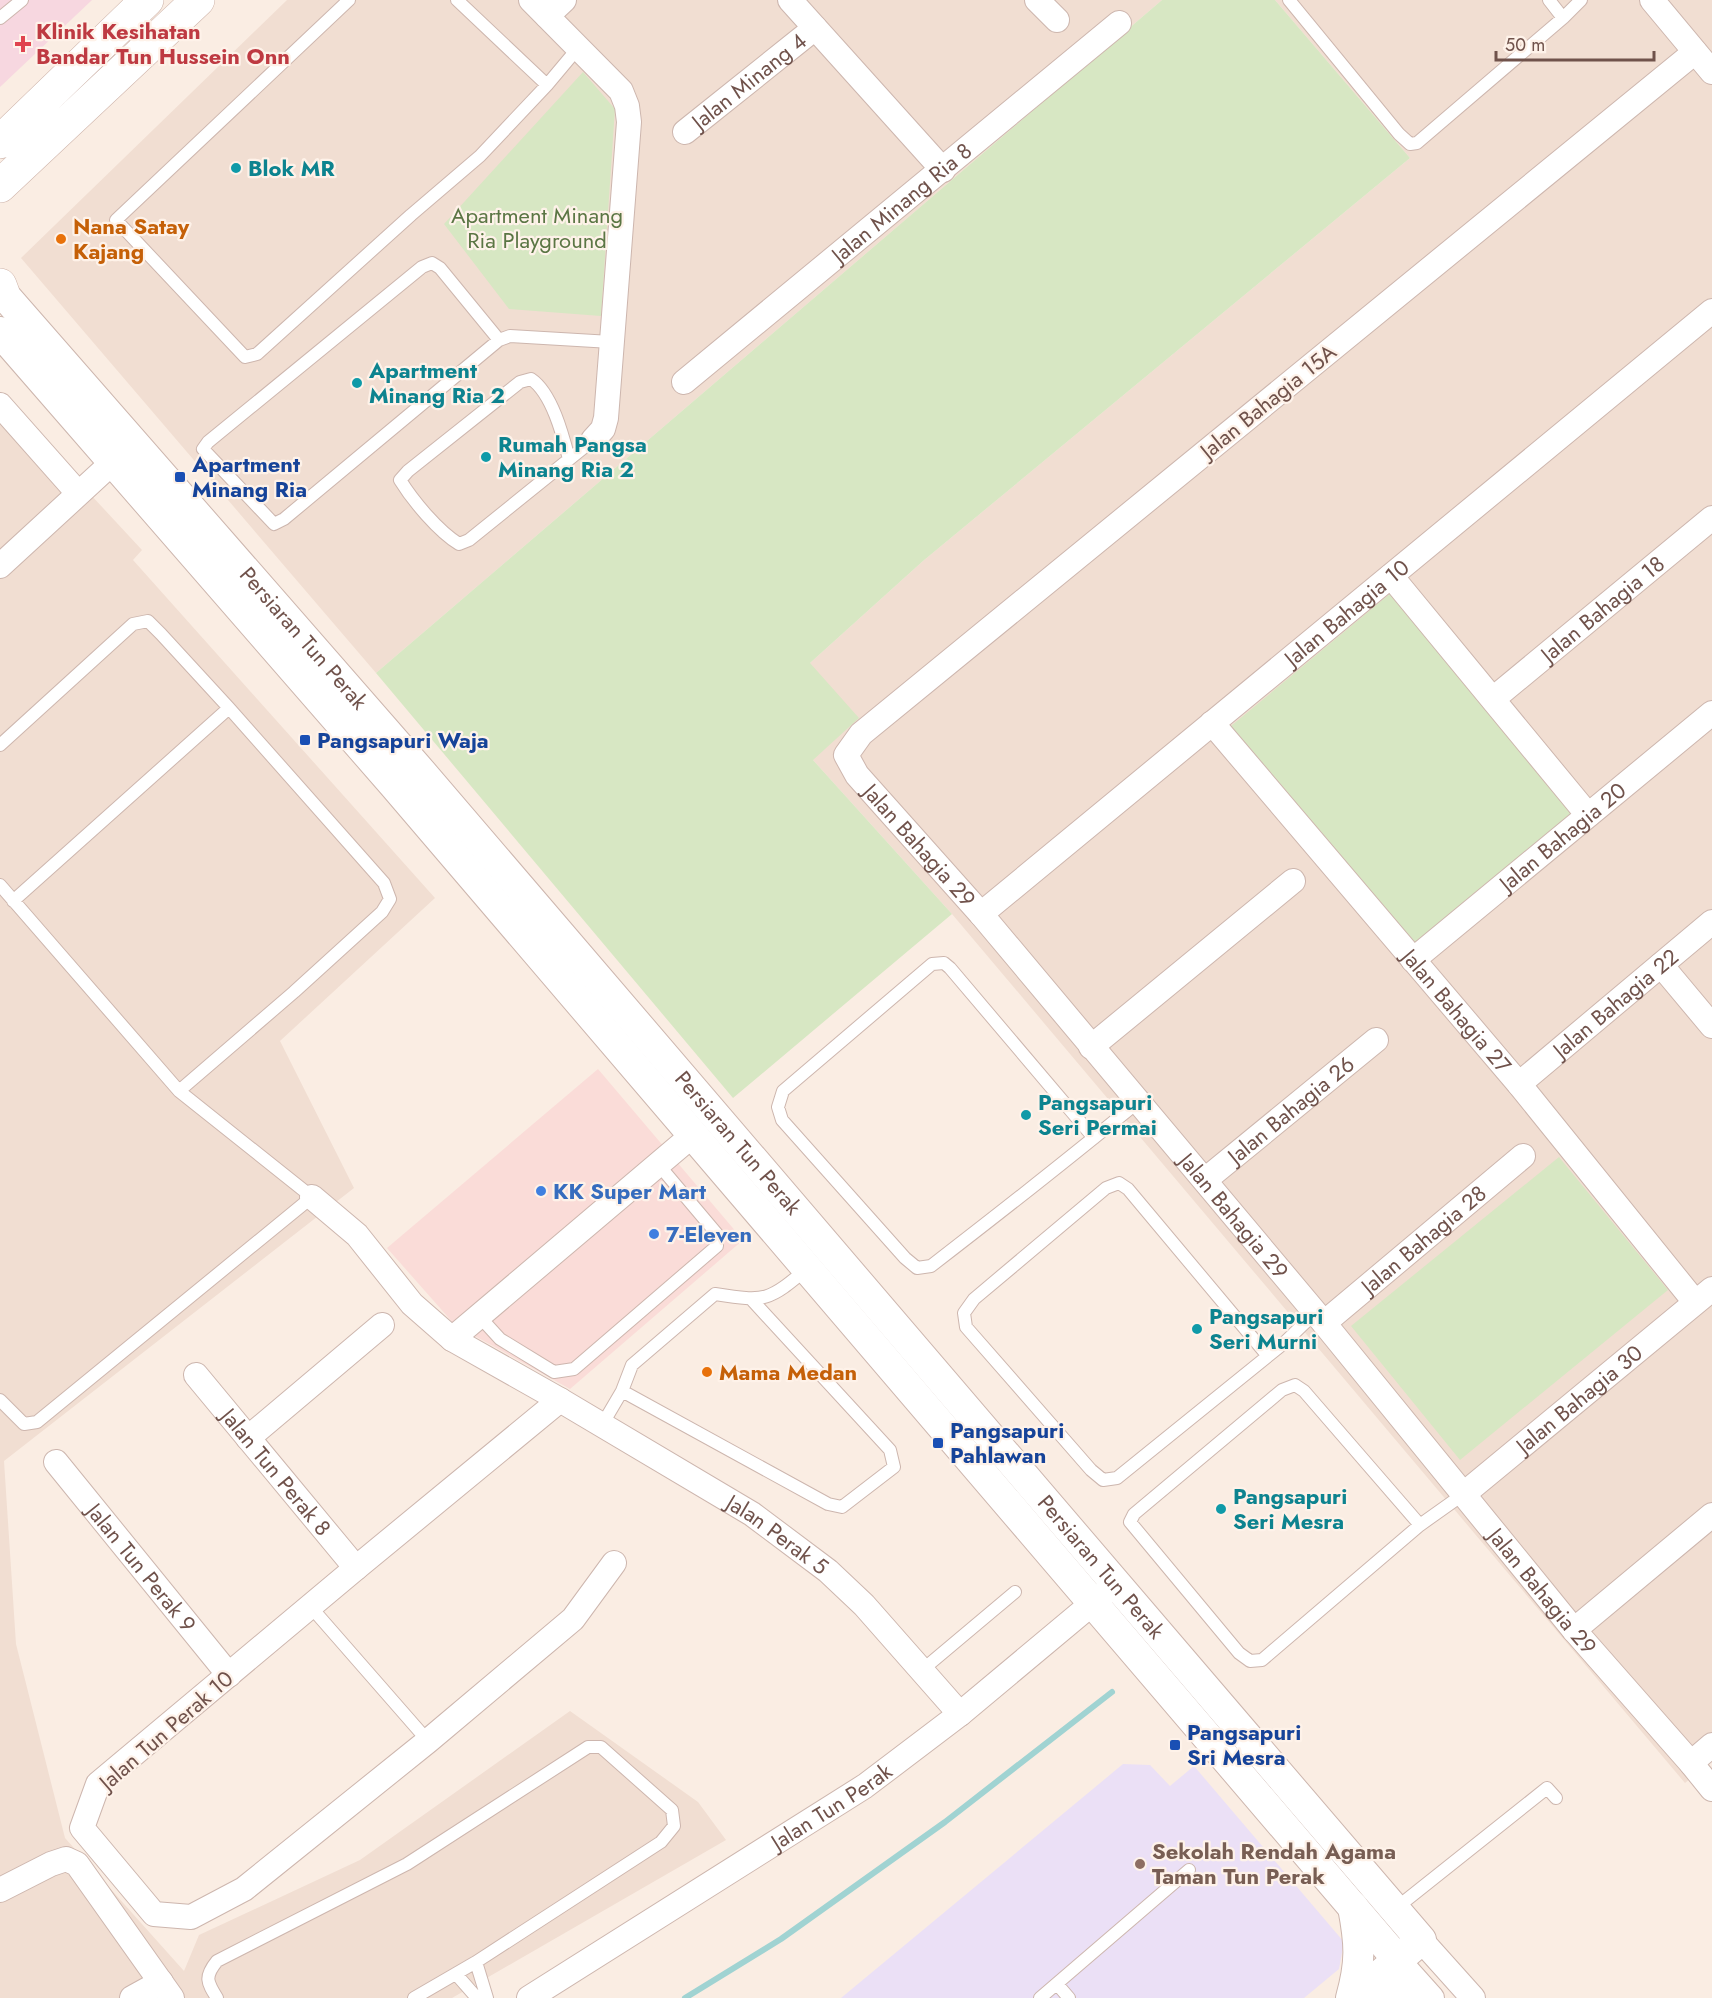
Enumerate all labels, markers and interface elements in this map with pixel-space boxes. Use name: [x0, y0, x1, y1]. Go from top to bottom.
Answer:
place label: Klinik Kesihatan Bandar Tun Hussein Onn: [36, 15, 290, 72]
scale bar: [1496, 24, 1654, 62]
street label: Jalan Minang 4: [682, 25, 813, 139]
text: 50 m: [1505, 32, 1545, 58]
marker: Klinik Kesihatan Bandar Tun Hussein Onn: [14, 35, 32, 53]
street label: Jalan Minang Ria 8: [822, 135, 979, 272]
place label: Blok MR: [248, 152, 335, 184]
marker: Blok MR: [229, 161, 243, 175]
park label: Apartment Minang Ria Playground: [451, 199, 623, 256]
place label: Nana Satay Kajang: [73, 210, 190, 267]
marker: Nana Satay Kajang: [54, 232, 68, 246]
street label: Jalan Bahagia 15A: [1191, 336, 1343, 468]
place label: Apartment Minang Ria 2: [368, 354, 505, 411]
marker: Apartment Minang Ria 2: [350, 376, 364, 390]
place label: Rumah Pangsa Minang Ria 2: [498, 428, 647, 485]
place label: Apartment Minang Ria: [191, 448, 307, 505]
marker: Rumah Pangsa Minang Ria 2: [479, 450, 493, 464]
marker: Apartment Minang Ria: [173, 470, 187, 484]
street label: Jalan Bahagia 18: [1531, 548, 1671, 671]
street label: Jalan Bahagia 10: [1275, 551, 1416, 675]
street label: Persiaran Tun Perak: [233, 559, 376, 717]
place label: Pangsapuri Waja: [317, 724, 489, 756]
marker: Pangsapuri Waja: [298, 733, 312, 747]
street label: Jalan Bahagia 29: [854, 774, 983, 914]
street label: Jalan Bahagia 20: [1490, 774, 1633, 900]
street label: Jalan Bahagia 27: [1393, 940, 1519, 1080]
street label: Jalan Bahagia 22: [1543, 941, 1685, 1067]
street label: Jalan Bahagia 26: [1218, 1048, 1361, 1173]
street label: Persiaran Tun Perak: [668, 1064, 810, 1222]
place label: Pangsapuri Seri Permai: [1038, 1086, 1157, 1143]
marker: Pangsapuri Seri Permai: [1019, 1108, 1033, 1122]
street label: Jalan Bahagia 29: [1170, 1144, 1296, 1286]
place label: KK Super Mart: [553, 1175, 706, 1207]
street label: Jalan Bahagia 28: [1352, 1177, 1493, 1303]
marker: KK Super Mart: [534, 1184, 548, 1198]
place label: 7-Eleven: [666, 1218, 752, 1250]
marker: 7-Eleven: [647, 1227, 661, 1241]
place label: Pangsapuri Seri Murni: [1209, 1300, 1323, 1357]
marker: Pangsapuri Seri Murni: [1190, 1322, 1204, 1336]
street label: Jalan Bahagia 30: [1507, 1337, 1649, 1462]
place label: Mama Medan: [719, 1356, 857, 1388]
marker: Mama Medan: [700, 1365, 714, 1379]
street label: Jalan Tun Perak 8: [212, 1399, 339, 1543]
place label: Pangsapuri Pahlawan: [950, 1414, 1064, 1471]
marker: Pangsapuri Pahlawan: [931, 1436, 945, 1450]
place label: Pangsapuri Seri Mesra: [1233, 1480, 1347, 1537]
street label: Jalan Perak 5: [718, 1485, 835, 1582]
street label: Persiaran Tun Perak: [1030, 1488, 1172, 1646]
street label: Jalan Tun Perak 9: [78, 1494, 204, 1639]
marker: Pangsapuri Seri Mesra: [1214, 1502, 1228, 1516]
street label: Jalan Bahagia 29: [1479, 1519, 1604, 1661]
street label: Jalan Tun Perak 10: [90, 1663, 240, 1799]
place label: Pangsapuri Sri Mesra: [1187, 1716, 1301, 1773]
marker: Pangsapuri Sri Mesra: [1168, 1738, 1182, 1752]
street label: Jalan Tun Perak: [762, 1755, 899, 1859]
place label: Sekolah Rendah Agama Taman Tun Perak: [1152, 1835, 1396, 1892]
marker: Sekolah Rendah Agama Taman Tun Perak: [1133, 1857, 1147, 1871]

